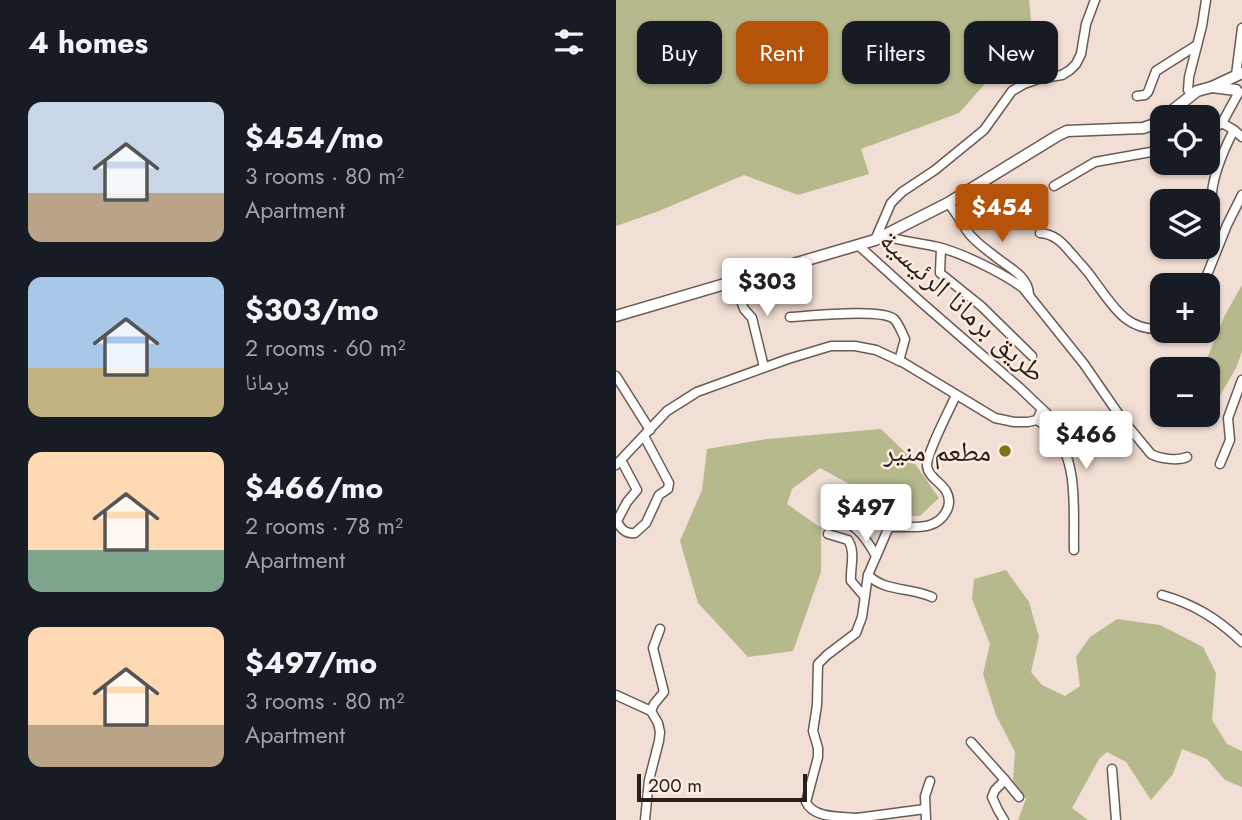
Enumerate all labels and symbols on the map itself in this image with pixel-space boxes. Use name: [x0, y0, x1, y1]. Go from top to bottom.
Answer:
pin: $454: [961, 184, 1043, 244]
street label: طريق برمانا الرئيسية: [871, 221, 1055, 392]
pin: $303: [726, 258, 808, 318]
pin: $466: [1045, 412, 1127, 471]
place label: مطعم منير: [883, 431, 991, 472]
marker: مطعم منير: [997, 443, 1013, 459]
pin: $497: [825, 484, 907, 544]
scale bar: [637, 771, 807, 803]

